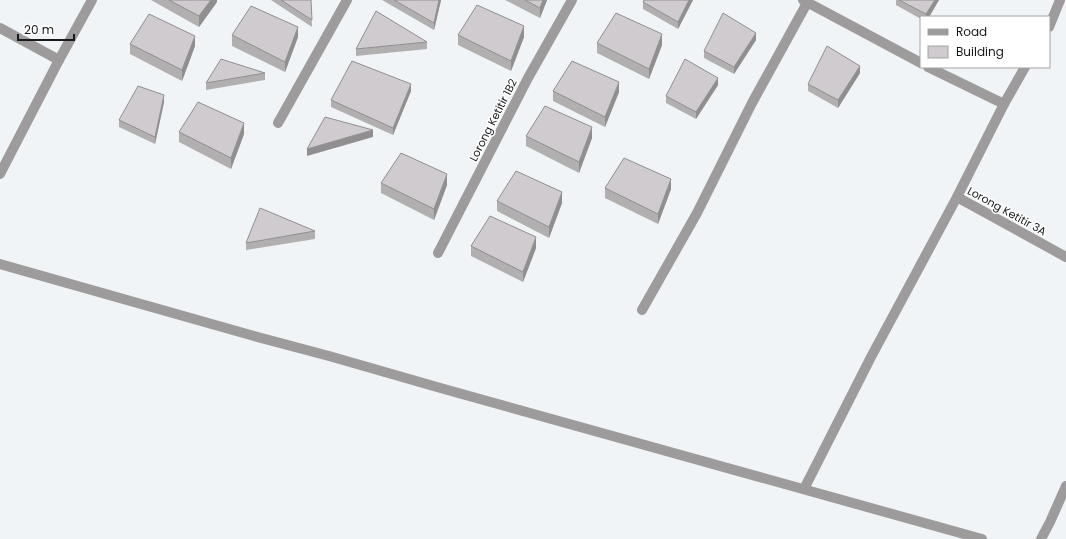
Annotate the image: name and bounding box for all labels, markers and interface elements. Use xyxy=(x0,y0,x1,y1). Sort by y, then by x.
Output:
scale bar xyxy=(18,16,74,42)
legend xyxy=(920,16,1050,68)
text: 20 m xyxy=(24,21,54,38)
text: Road xyxy=(956,23,987,40)
text: Building xyxy=(956,43,1004,60)
street label: Lorong Ketitir 1B2 xyxy=(465,76,521,164)
street label: Lorong Ketitir 3A xyxy=(965,183,1050,240)

